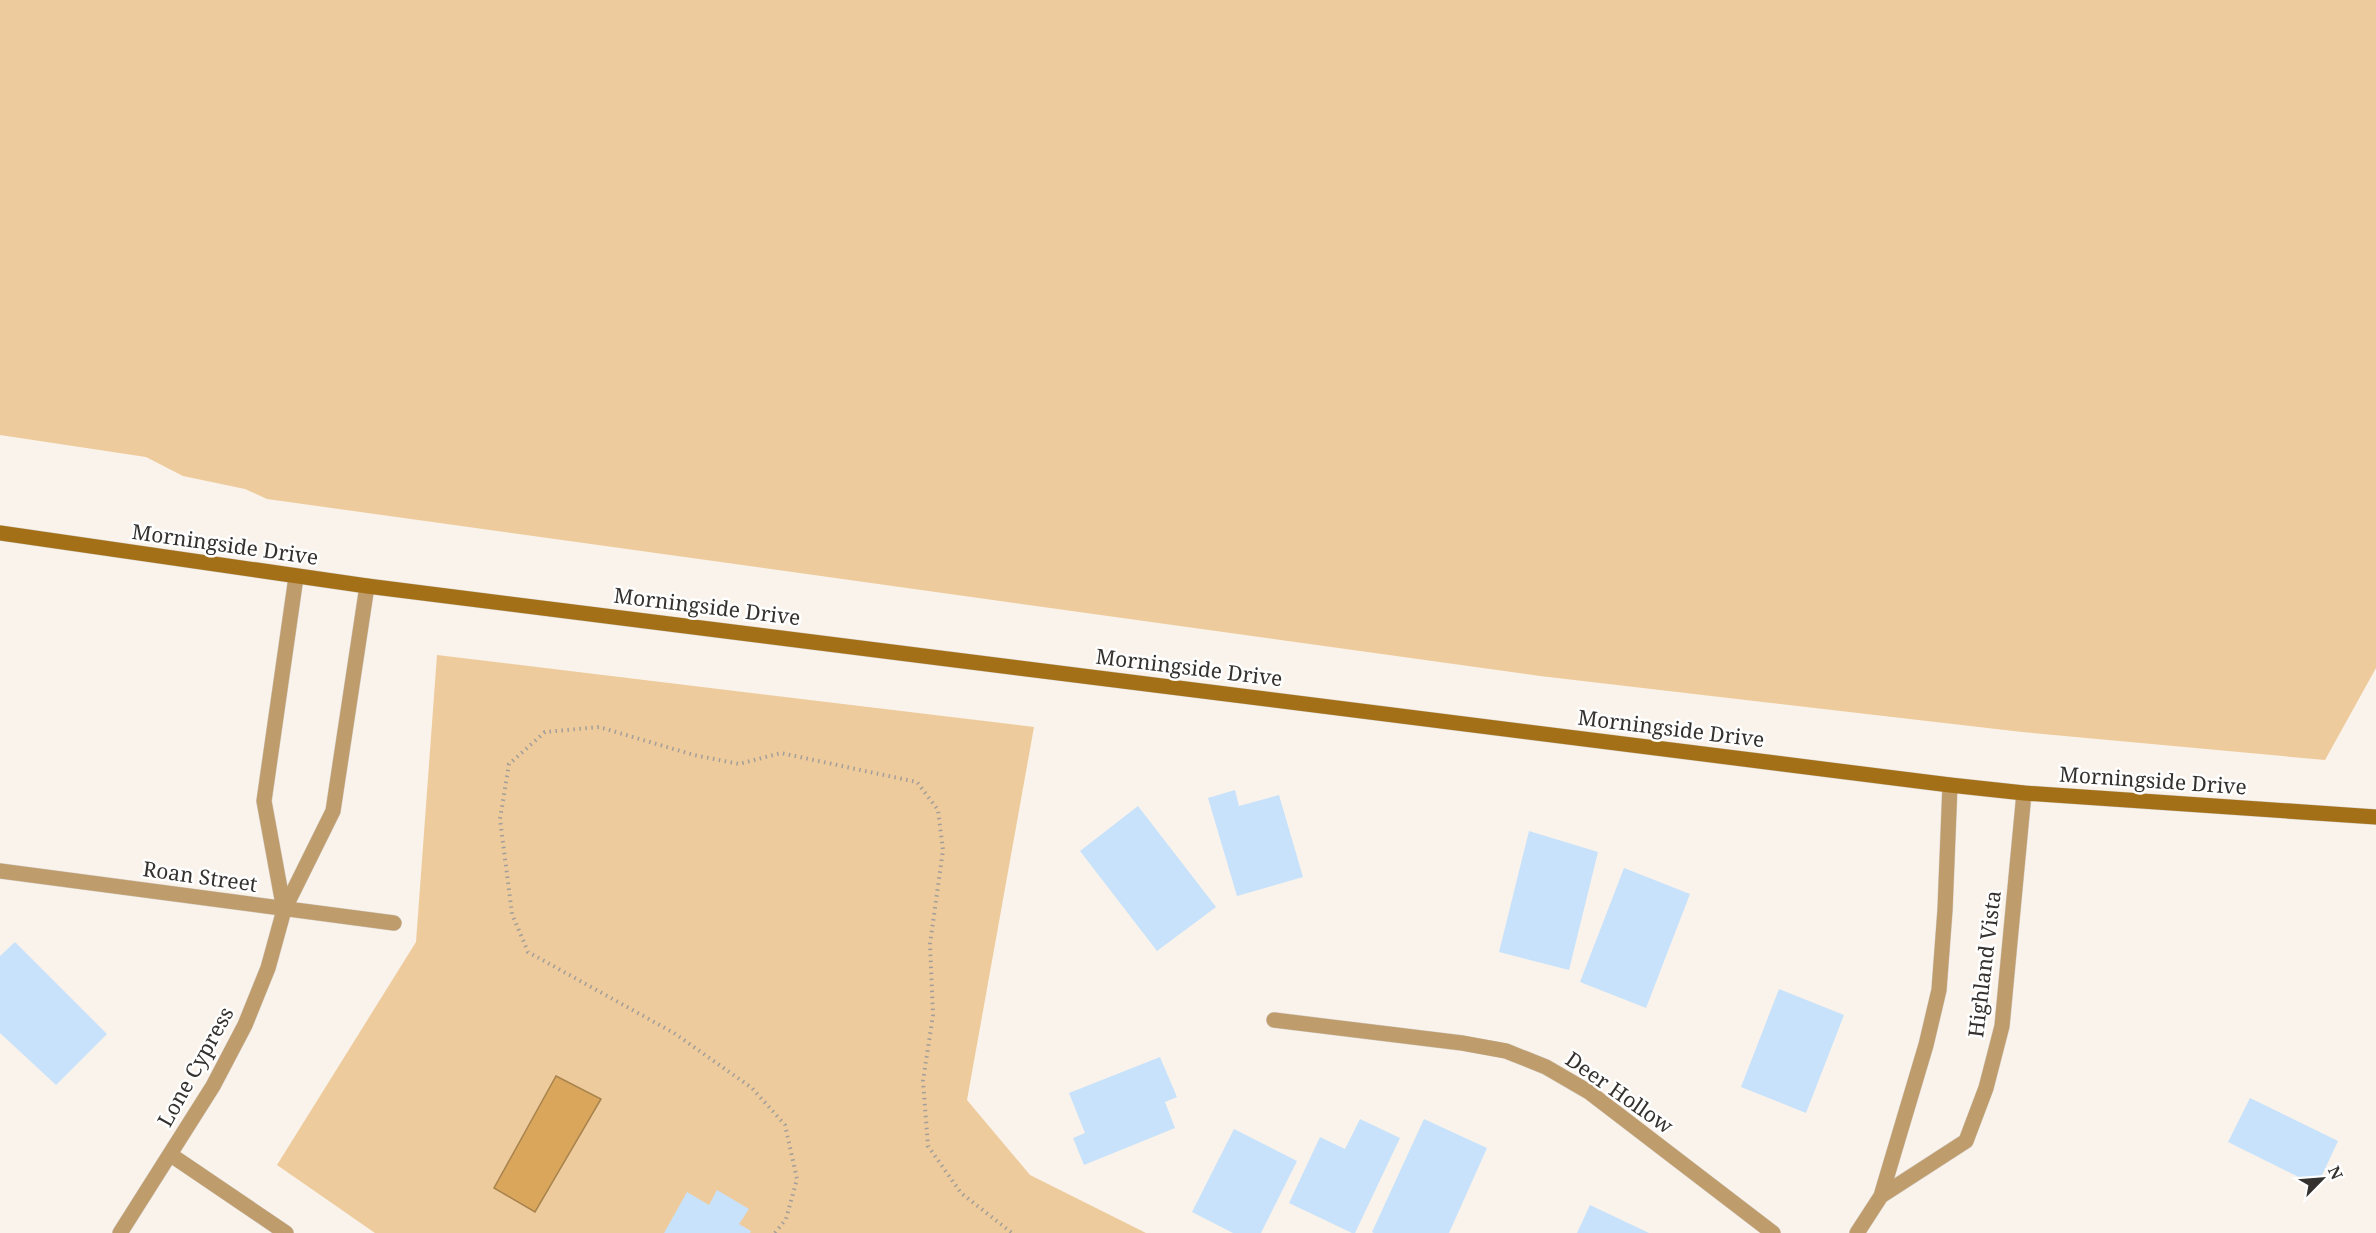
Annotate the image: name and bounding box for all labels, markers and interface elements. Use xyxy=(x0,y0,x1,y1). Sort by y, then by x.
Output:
street label: Morningside Drive xyxy=(130,517,320,571)
street label: Morningside Drive xyxy=(612,581,802,631)
street label: Morningside Drive xyxy=(1094,642,1284,692)
street label: Morningside Drive xyxy=(1576,703,1766,753)
street label: Morningside Drive xyxy=(2058,759,2248,801)
street label: Roan Street xyxy=(141,854,259,898)
street label: Highland Vista xyxy=(1961,889,2007,1039)
street label: Lone Cypress xyxy=(151,1001,240,1132)
street label: Deer Hollow xyxy=(1560,1045,1680,1140)
north arrow xyxy=(2292,1149,2352,1209)
text: N xyxy=(2323,1162,2348,1183)

